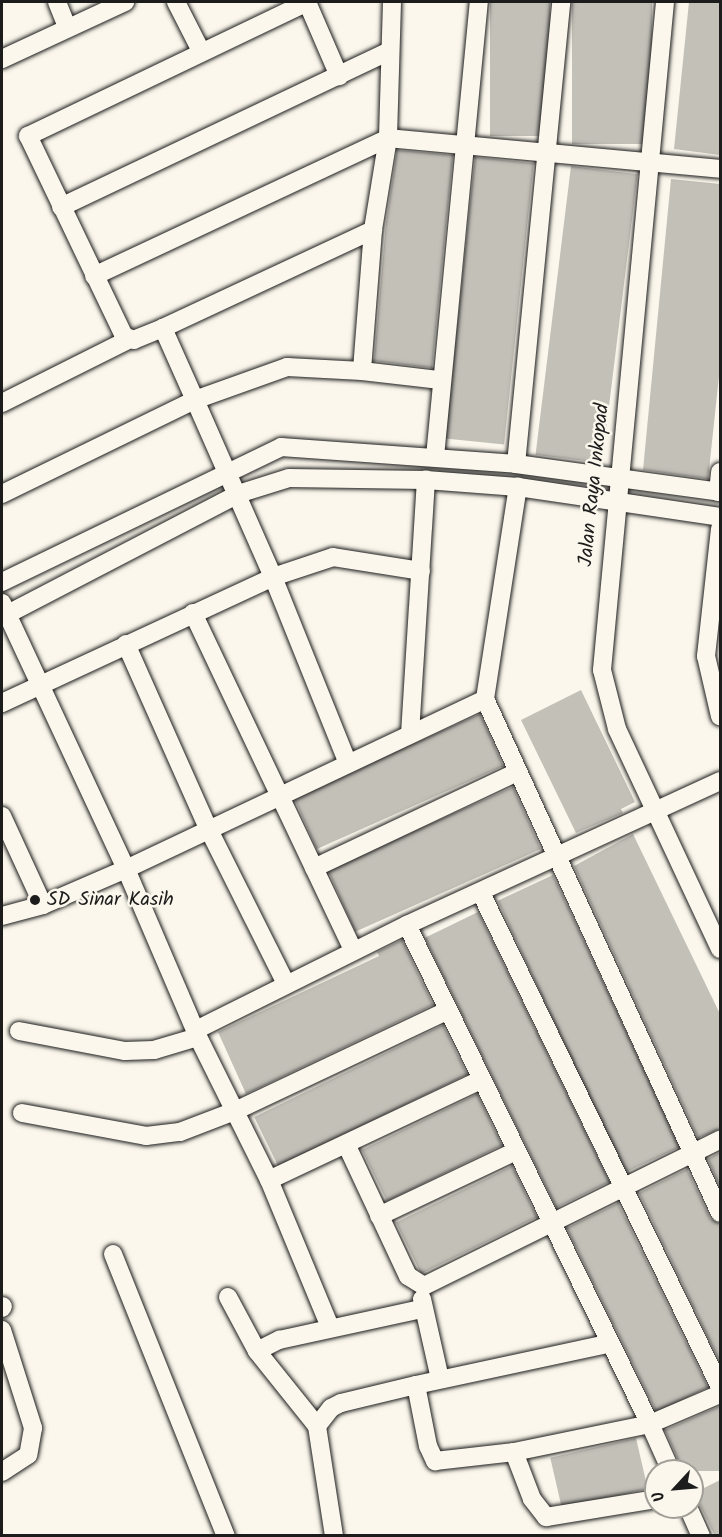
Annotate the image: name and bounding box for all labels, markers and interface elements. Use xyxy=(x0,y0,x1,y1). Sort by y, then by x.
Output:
street label: Jalan Raya Inkopad xyxy=(575,402,615,568)
place label: SD Sinar Kasih xyxy=(47,888,174,912)
marker: SD Sinar Kasih xyxy=(28,893,42,907)
north arrow xyxy=(644,1459,704,1519)
text: U xyxy=(646,1486,672,1506)

